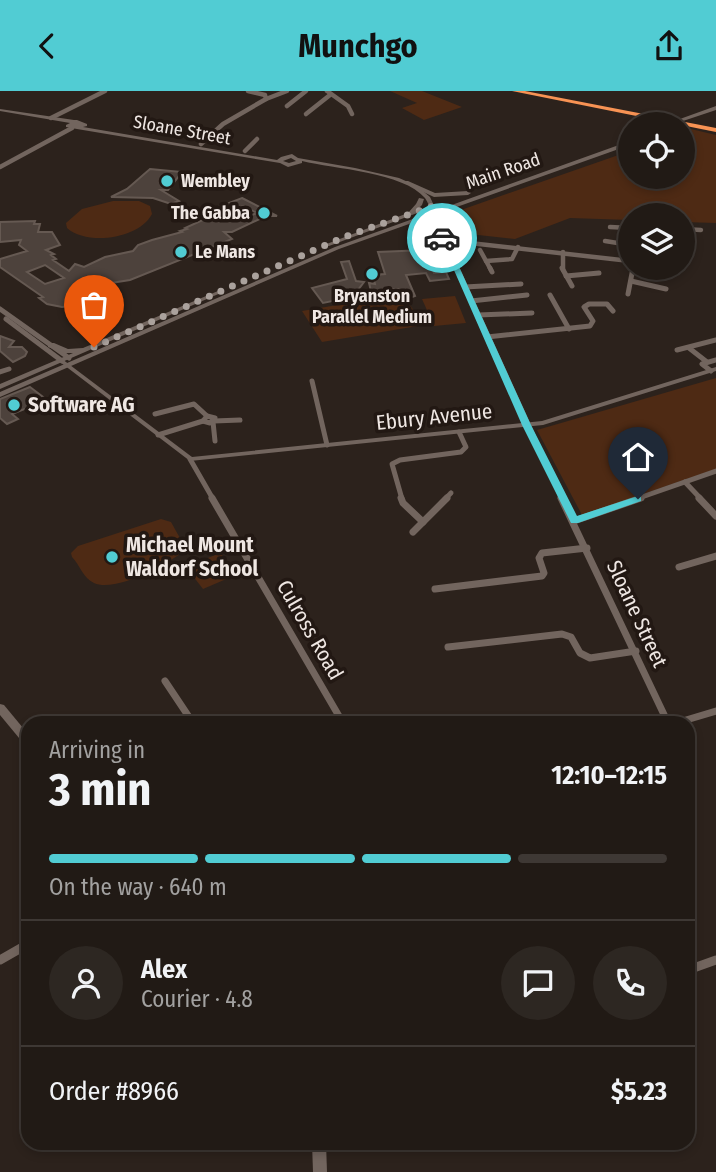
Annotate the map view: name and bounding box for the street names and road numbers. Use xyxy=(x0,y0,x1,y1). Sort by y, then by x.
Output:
street label: Sloane Street xyxy=(132,111,233,149)
street label: Main Road xyxy=(463,148,543,194)
street label: Ebury Avenue xyxy=(375,398,493,436)
street label: Sloane Street xyxy=(601,556,673,672)
street label: Culross Road xyxy=(271,576,349,684)

